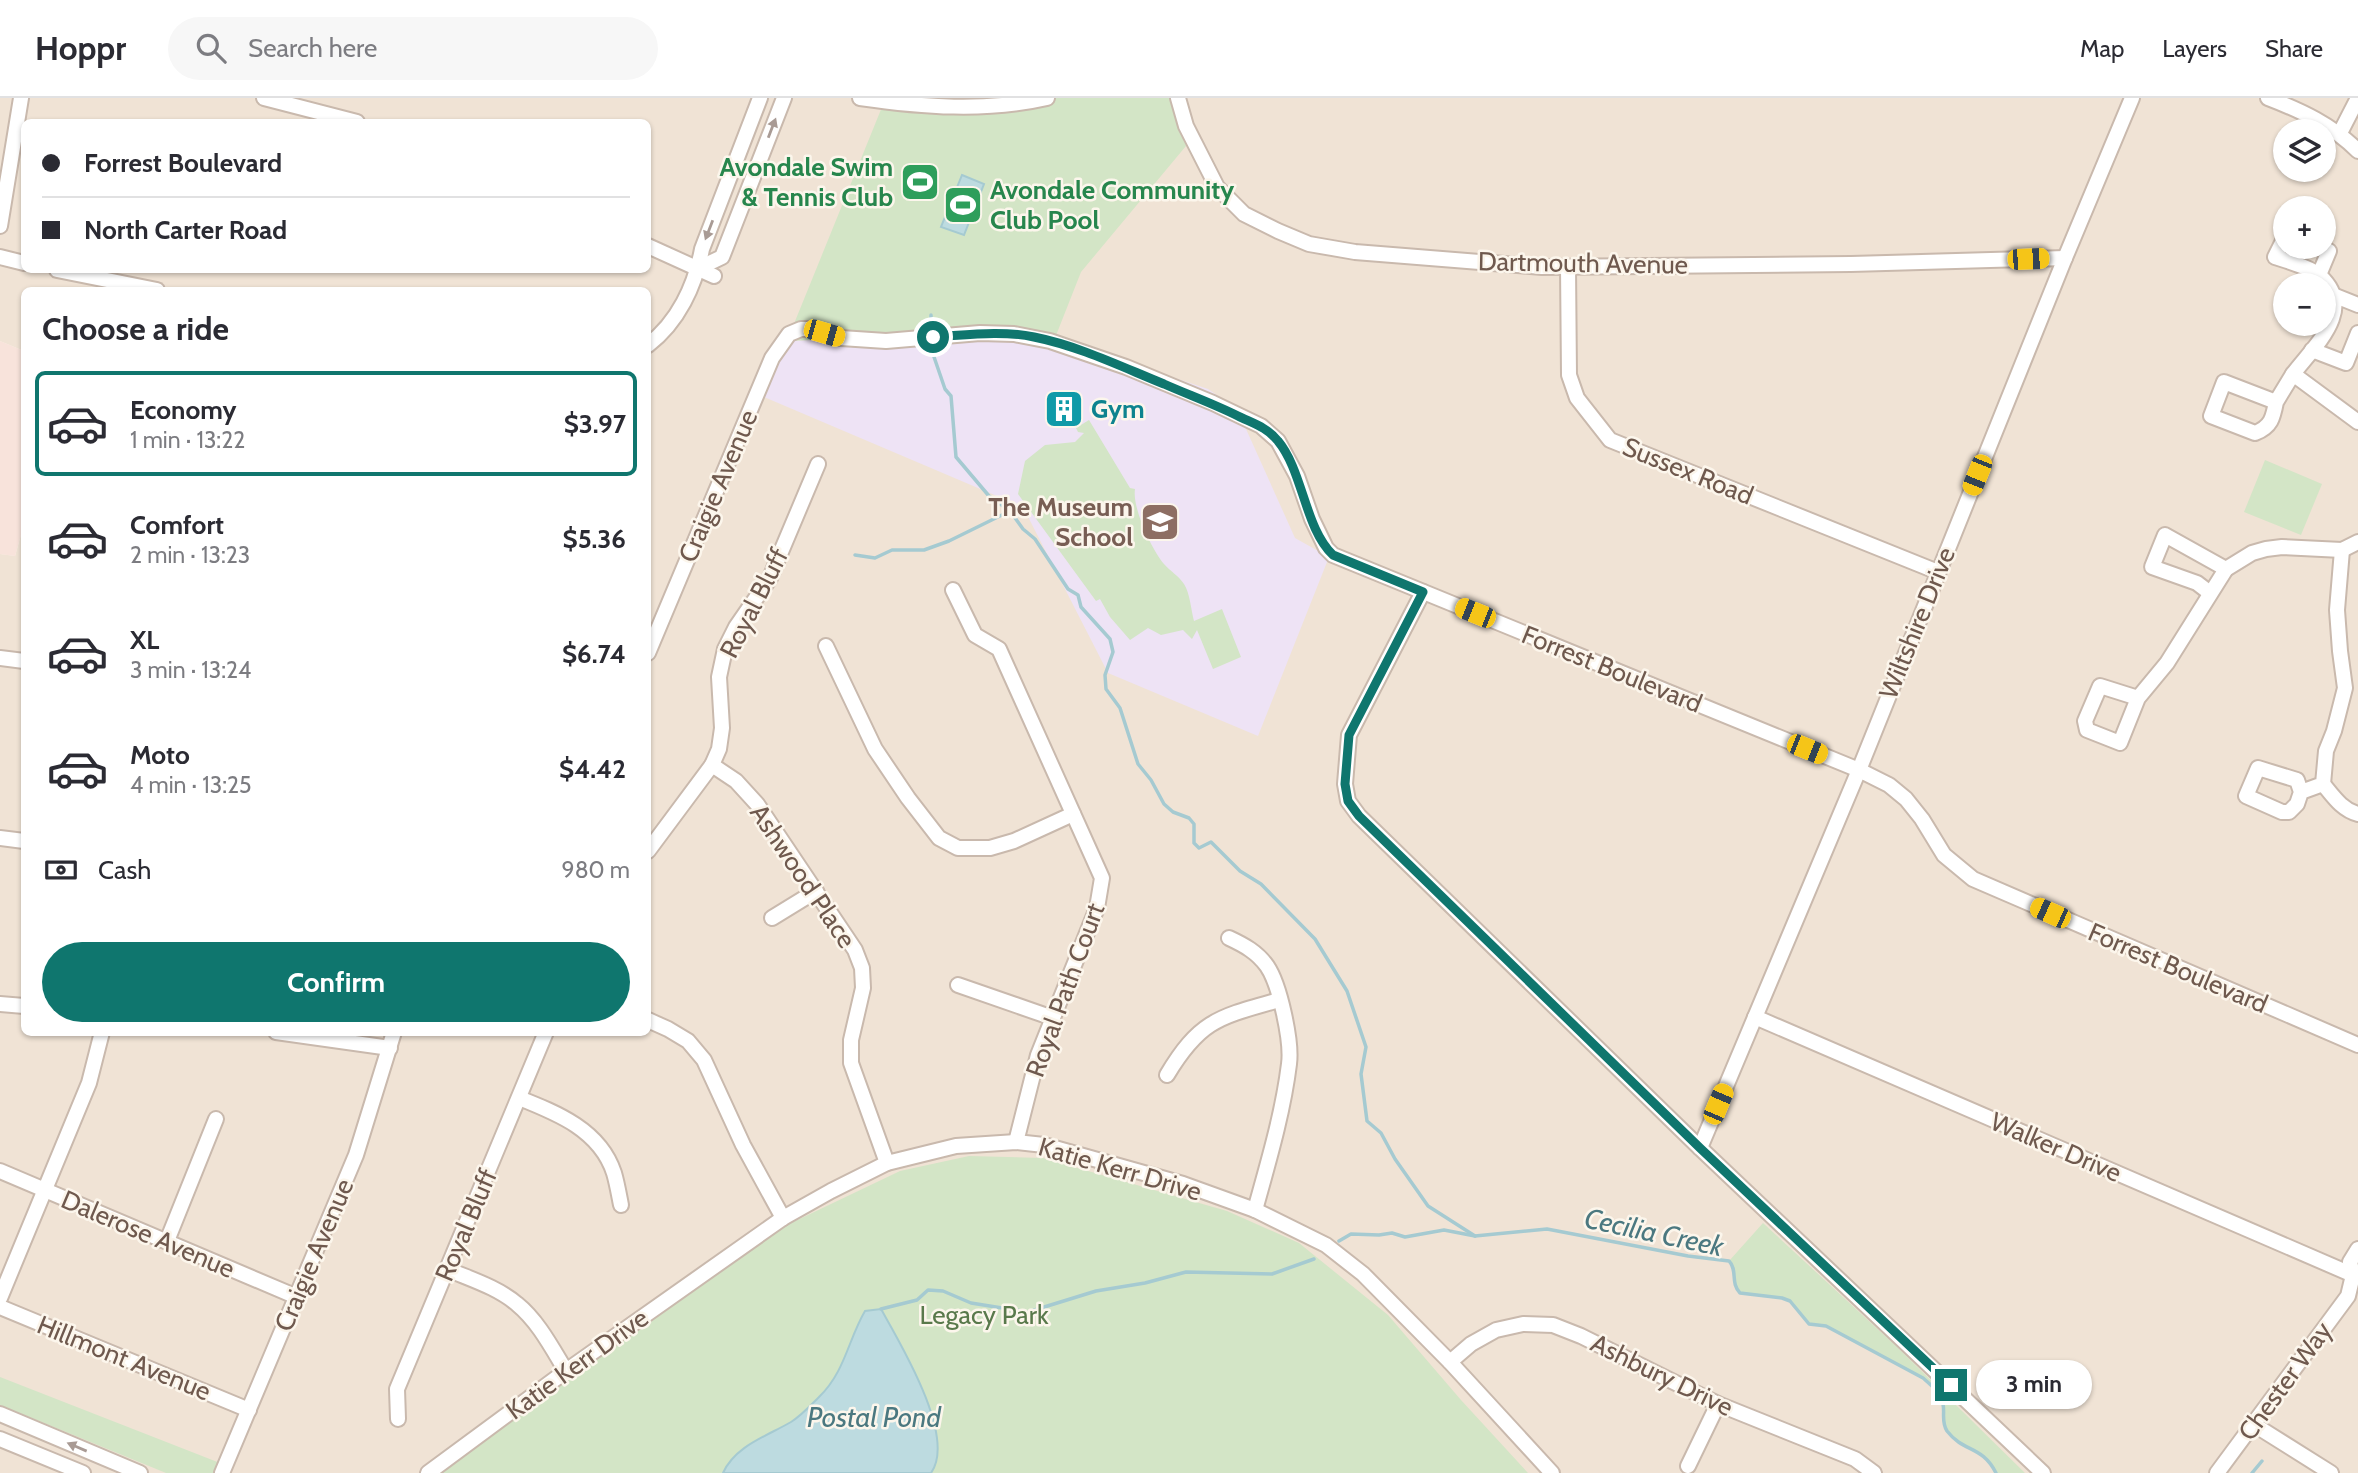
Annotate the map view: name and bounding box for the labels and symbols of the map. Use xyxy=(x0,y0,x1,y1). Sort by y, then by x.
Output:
one-way arrow xyxy=(767,117,778,138)
place label: Avondale Swim & Tennis Club xyxy=(720,151,893,213)
sports icon: Avondale Swim & Tennis Club xyxy=(899,161,941,203)
place label: Avondale Community Club Pool xyxy=(990,174,1234,236)
sports icon: Avondale Community Club Pool xyxy=(942,184,984,226)
one-way arrow xyxy=(704,220,715,241)
street label: Dartmouth Avenue xyxy=(1478,245,1688,281)
car xyxy=(2007,248,2050,270)
car xyxy=(801,317,848,349)
route start xyxy=(917,321,949,353)
building icon: Gym xyxy=(1043,388,1085,430)
place label: Gym xyxy=(1091,393,1145,425)
street label: Craigie Avenue xyxy=(672,405,764,567)
street label: Sussex Road xyxy=(1618,430,1758,512)
car xyxy=(1960,452,1995,498)
place label: The Museum School xyxy=(988,491,1133,553)
school or university icon: The Museum School xyxy=(1139,501,1181,543)
street label: Royal Bluff xyxy=(713,542,795,663)
street label: Wiltshire Drive xyxy=(1872,543,1962,703)
car xyxy=(1452,595,1499,631)
street label: Forrest Boulevard xyxy=(1517,618,1707,720)
car xyxy=(1784,731,1831,767)
street label: Ashwood Place xyxy=(743,798,863,954)
car xyxy=(2027,895,2074,931)
street label: Royal Path Court xyxy=(1019,898,1111,1081)
street label: Forrest Boulevard xyxy=(2084,916,2272,1020)
car xyxy=(1701,1081,1736,1127)
street label: Walker Drive xyxy=(1986,1105,2126,1189)
street label: Katie Kerr Drive xyxy=(1035,1130,1205,1208)
street label: Royal Bluff xyxy=(428,1164,504,1286)
street label: Craigie Avenue xyxy=(268,1174,360,1336)
street label: Dalerose Avenue xyxy=(57,1183,239,1285)
water label: Cecilia Creek xyxy=(1581,1201,1728,1264)
park label: Legacy Park xyxy=(919,1299,1049,1331)
street label: Katie Kerr Drive xyxy=(500,1302,654,1426)
street label: Hillmont Avenue xyxy=(33,1309,215,1407)
street label: Chester Way xyxy=(2231,1315,2339,1447)
street label: Ashbury Drive xyxy=(1586,1327,1738,1423)
callout: 3 min xyxy=(1976,1360,2091,1410)
route end xyxy=(1935,1369,1967,1401)
water label: Postal Pond xyxy=(807,1400,942,1434)
one-way arrow xyxy=(66,1441,87,1452)

